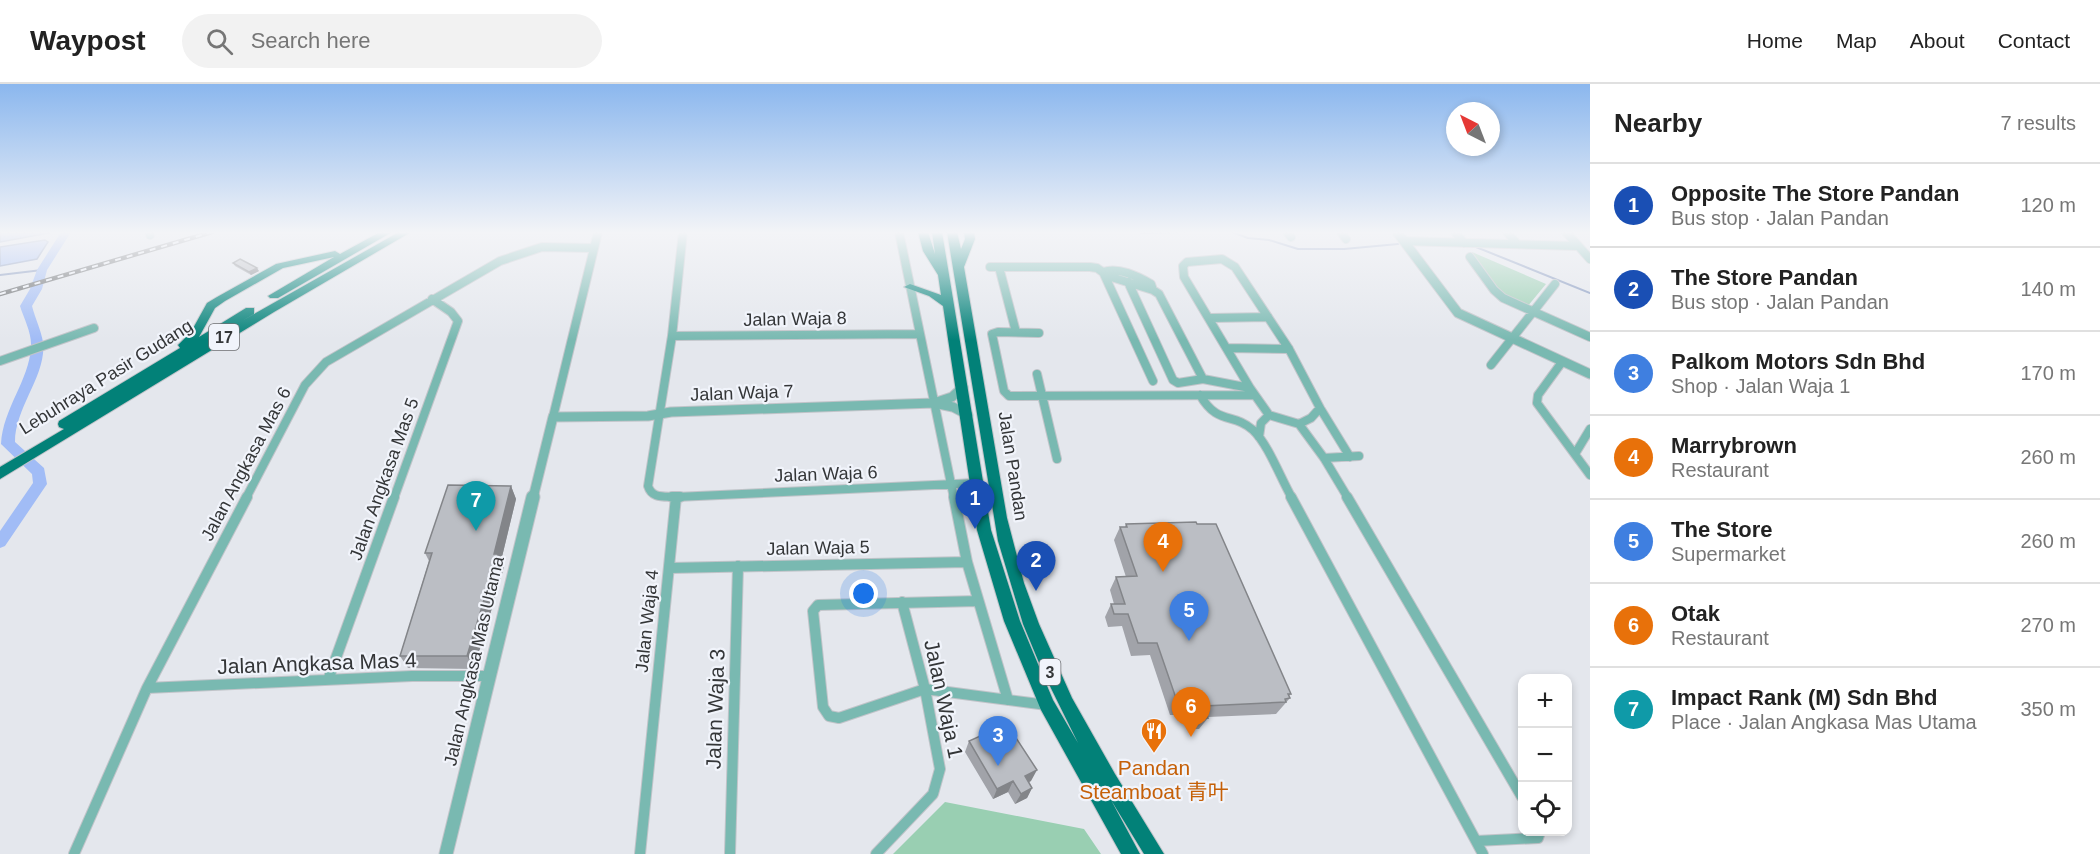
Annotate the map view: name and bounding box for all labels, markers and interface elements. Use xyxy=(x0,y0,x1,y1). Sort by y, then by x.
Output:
search box xyxy=(182,14,602,68)
text: Waypost xyxy=(30,25,146,56)
icon: search xyxy=(203,25,236,58)
text: Search here xyxy=(251,28,371,53)
text: Home xyxy=(1747,29,1803,52)
text: Map xyxy=(1836,29,1877,52)
text: About xyxy=(1910,29,1965,52)
text: Contact xyxy=(1998,29,2070,52)
north arrow xyxy=(1446,102,1500,156)
text: Nearby xyxy=(1614,108,1702,138)
text: 7 results xyxy=(2000,112,2076,134)
text: Opposite The Store Pandan xyxy=(1671,181,1959,206)
text: 1 xyxy=(1628,194,1639,216)
text: 120 m xyxy=(2020,194,2076,216)
text: Bus stop · Jalan Pandan xyxy=(1671,207,1889,229)
text: The Store Pandan xyxy=(1671,265,1858,290)
text: 2 xyxy=(1628,278,1639,300)
text: 140 m xyxy=(2020,278,2076,300)
text: Bus stop · Jalan Pandan xyxy=(1671,291,1889,313)
street label: Jalan Waja 8 xyxy=(743,308,847,330)
street label: Lebuhraya Pasir Gudang xyxy=(16,315,196,439)
road number: 17 xyxy=(209,324,239,350)
text: Palkom Motors Sdn Bhd xyxy=(1671,349,1925,374)
text: 3 xyxy=(1628,362,1639,384)
text: 170 m xyxy=(2020,362,2076,384)
text: Shop · Jalan Waja 1 xyxy=(1671,375,1850,397)
street label: Jalan Waja 7 xyxy=(690,381,794,405)
street label: Jalan Angkasa Mas 6 xyxy=(197,384,295,544)
street label: Jalan Angkasa Mas 5 xyxy=(345,395,423,563)
street label: Jalan Pandan xyxy=(995,410,1031,522)
text: Marrybrown xyxy=(1671,433,1797,458)
text: 4 xyxy=(1628,446,1639,468)
text: 260 m xyxy=(2020,446,2076,468)
text: Restaurant xyxy=(1671,459,1769,481)
street label: Jalan Waja 6 xyxy=(774,462,878,486)
pin: 1 xyxy=(956,480,994,529)
pin: 7 xyxy=(456,482,496,531)
text: The Store xyxy=(1671,517,1772,542)
pin: 4 xyxy=(1144,522,1182,572)
text: 5 xyxy=(1628,530,1639,552)
text: 260 m xyxy=(2020,530,2076,552)
street label: Jalan Waja 5 xyxy=(766,537,870,559)
pin: 2 xyxy=(1016,542,1056,591)
text: Supermarket xyxy=(1671,543,1786,565)
street label: Jalan Angkasa Mas Utama xyxy=(440,553,508,768)
street label: Jalan Waja 4 xyxy=(632,569,662,673)
your location xyxy=(849,579,878,608)
pin: 5 xyxy=(1170,592,1208,641)
text: Otak xyxy=(1671,601,1720,626)
text: 6 xyxy=(1628,614,1639,636)
text: 270 m xyxy=(2020,614,2076,636)
text: Restaurant xyxy=(1671,627,1769,649)
street label: Jalan Waja 1 xyxy=(920,638,968,760)
street label: Jalan Angkasa Mas 4 xyxy=(217,648,417,678)
street label: Jalan Waja 3 xyxy=(701,648,729,770)
road number: 3 xyxy=(1040,659,1060,685)
map controls xyxy=(1518,674,1572,836)
button: + xyxy=(1518,674,1572,728)
text: Impact Rank (M) Sdn Bhd xyxy=(1671,685,1937,710)
pin: 6 xyxy=(1172,688,1210,737)
text: 7 xyxy=(1628,698,1639,720)
text: 350 m xyxy=(2020,698,2076,720)
text: Place · Jalan Angkasa Mas Utama xyxy=(1671,711,1977,733)
pin: 3 xyxy=(978,716,1018,766)
restaurant icon: Pandan Steamboat 青叶 xyxy=(1139,716,1169,754)
button: − xyxy=(1518,728,1572,782)
place label: Pandan Steamboat 青叶 xyxy=(1079,756,1229,803)
button: locate xyxy=(1518,782,1572,836)

